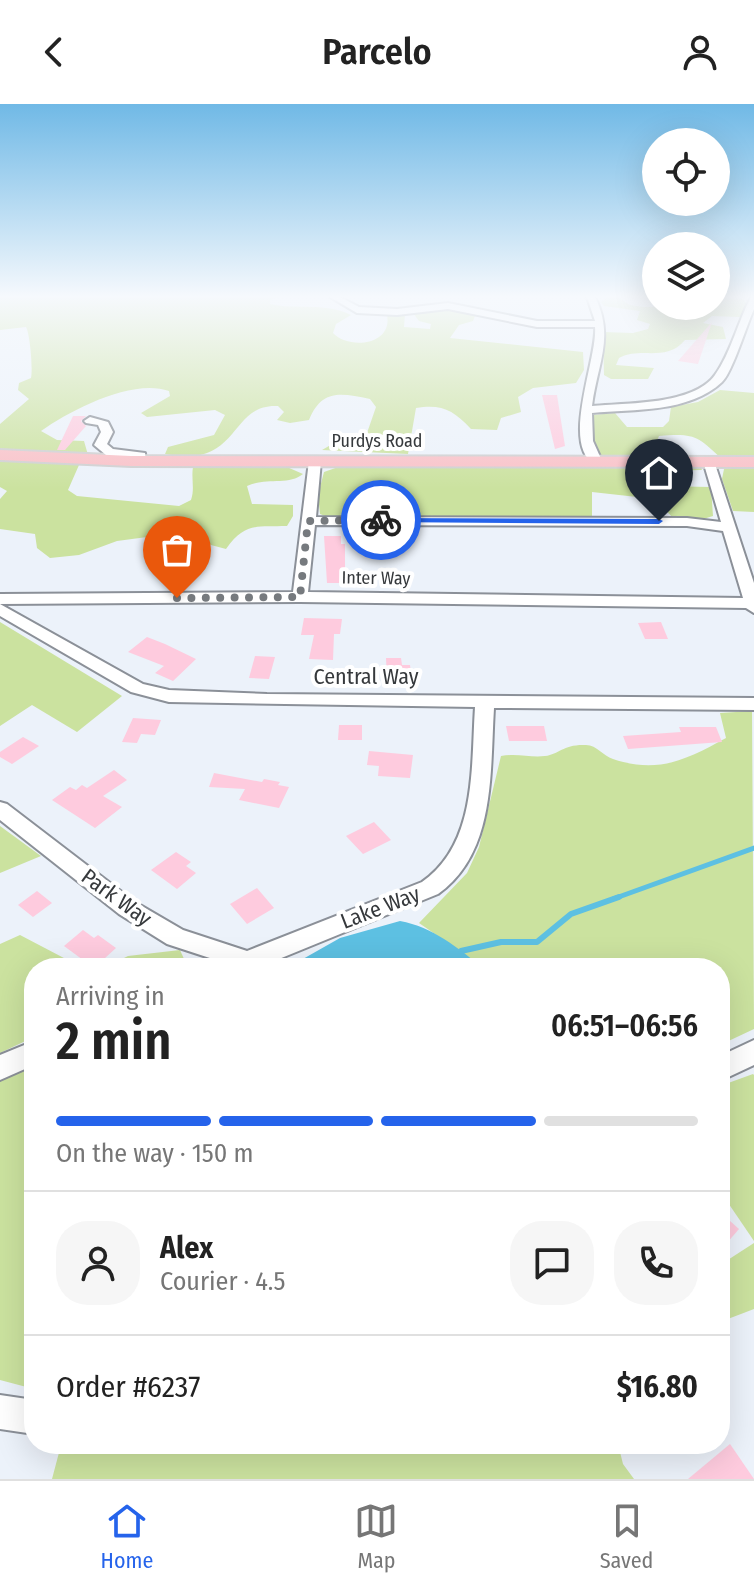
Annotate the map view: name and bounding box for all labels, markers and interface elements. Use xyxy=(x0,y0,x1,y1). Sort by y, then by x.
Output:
icon: back xyxy=(32,30,76,74)
text: Parcelo xyxy=(322,30,432,74)
icon: person xyxy=(678,30,722,74)
map controls xyxy=(642,128,730,320)
button: locate xyxy=(642,128,730,216)
button: layers xyxy=(642,232,730,320)
street label: Purdys Road xyxy=(332,430,422,452)
pin xyxy=(625,439,693,521)
icon: home xyxy=(637,451,681,495)
courier xyxy=(341,480,421,560)
icon: bike xyxy=(359,498,403,542)
pin xyxy=(143,516,211,598)
icon: bag xyxy=(155,528,199,572)
street label: Inter Way xyxy=(341,566,411,590)
street label: Central Way xyxy=(313,663,419,690)
street label: Park Way xyxy=(76,863,157,932)
street label: Lake Way xyxy=(337,880,424,935)
text: Arriving in xyxy=(56,981,165,1012)
text: 06:51–06:56 xyxy=(551,1008,698,1044)
text: 2 min xyxy=(56,1010,172,1073)
text: On the way · 150 m xyxy=(56,1138,253,1169)
button: person xyxy=(56,1221,140,1305)
button: chat xyxy=(510,1221,594,1305)
button: phone xyxy=(614,1221,698,1305)
text: Alex xyxy=(160,1230,213,1266)
text: Courier · 4.5 xyxy=(160,1266,286,1297)
text: Order #6237 xyxy=(56,1369,200,1405)
text: $16.80 xyxy=(617,1369,698,1405)
tab: Home xyxy=(101,1499,153,1574)
tab: Map xyxy=(354,1499,398,1574)
tab: Saved xyxy=(600,1499,653,1574)

